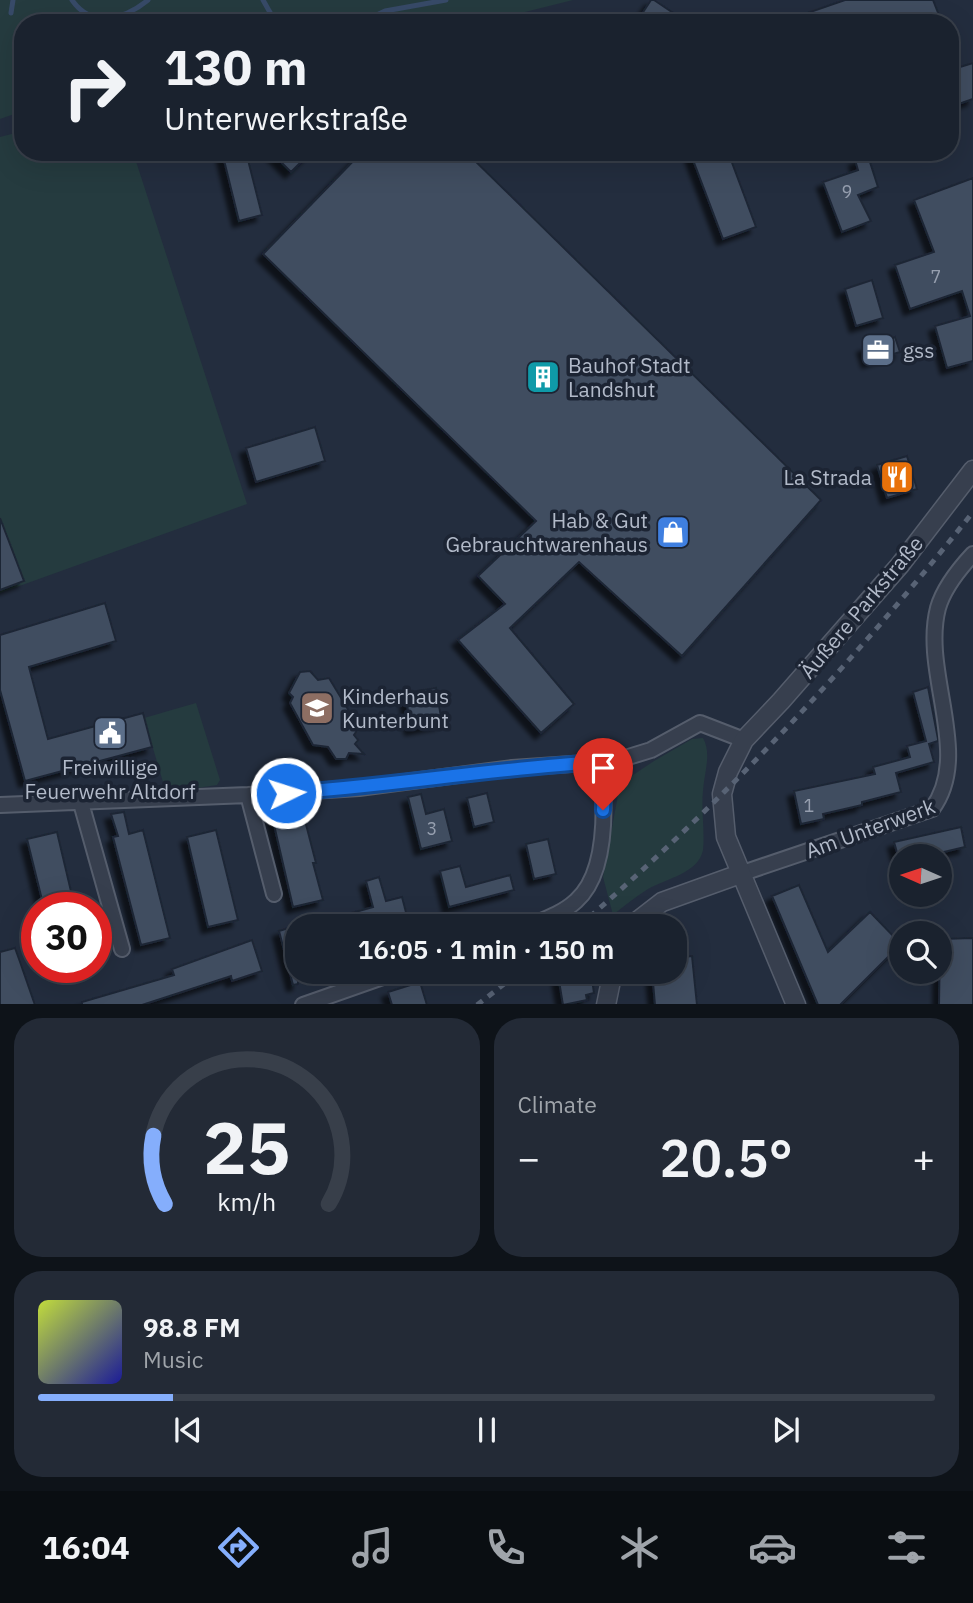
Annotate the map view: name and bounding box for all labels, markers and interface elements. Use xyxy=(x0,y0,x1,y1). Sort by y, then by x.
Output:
text: 130 m xyxy=(164,35,308,98)
icon: right xyxy=(49,42,140,133)
text: Unterwerkstraße xyxy=(164,97,408,139)
house number: 9 xyxy=(842,180,852,203)
house number: 7 xyxy=(931,265,941,288)
office icon: gss xyxy=(859,331,897,369)
place label: gss xyxy=(903,336,934,364)
place label: Bauhof Stadt Landshut xyxy=(568,351,691,403)
building icon: Bauhof Stadt Landshut xyxy=(524,358,562,396)
restaurant icon: La Strada xyxy=(878,458,916,496)
place label: La Strada xyxy=(784,463,872,491)
place label: Hab & Gut Gebrauchtwarenhaus xyxy=(446,506,648,558)
shop icon: Hab & Gut Gebrauchtwarenhaus xyxy=(654,513,692,551)
street label: Äußere Parkstraße xyxy=(793,530,929,684)
place label: Kinderhaus Kunterbunt xyxy=(342,682,449,734)
school or university icon: Kinderhaus Kunterbunt xyxy=(298,689,336,727)
public building icon: Freiwillige Feuerwehr Altdorf xyxy=(91,714,129,752)
pin xyxy=(573,738,633,810)
icon: arrive xyxy=(584,749,622,787)
place label: Freiwillige Feuerwehr Altdorf xyxy=(24,753,196,805)
position arrow xyxy=(249,756,323,830)
street label: Am Unterwerk xyxy=(801,792,939,864)
house number: 1 xyxy=(804,794,814,817)
house number: 3 xyxy=(427,817,437,840)
north arrow xyxy=(889,844,952,906)
map controls xyxy=(889,844,952,984)
speed limit sign: 30 xyxy=(21,892,112,983)
button: search xyxy=(889,921,952,984)
text: 16:05 · 1 min · 150 m xyxy=(358,932,614,966)
text: Climate xyxy=(518,1089,597,1119)
text: 25 xyxy=(203,1099,290,1194)
text: 20.5° xyxy=(659,1124,793,1191)
text: − xyxy=(518,1133,540,1182)
text: + xyxy=(912,1133,935,1182)
text: km/h xyxy=(217,1184,276,1217)
text: 98.8 FM xyxy=(143,1310,241,1344)
text: Music xyxy=(143,1344,203,1374)
icon: previous xyxy=(169,1411,207,1449)
icon: pause xyxy=(468,1411,506,1449)
icon: next xyxy=(767,1411,805,1449)
icon: directions xyxy=(214,1523,263,1572)
icon: music xyxy=(348,1523,397,1572)
icon: phone xyxy=(481,1523,530,1572)
icon: climate xyxy=(615,1523,664,1572)
icon: car xyxy=(748,1523,797,1572)
icon: filters xyxy=(882,1523,931,1572)
text: 16:04 xyxy=(42,1526,130,1568)

